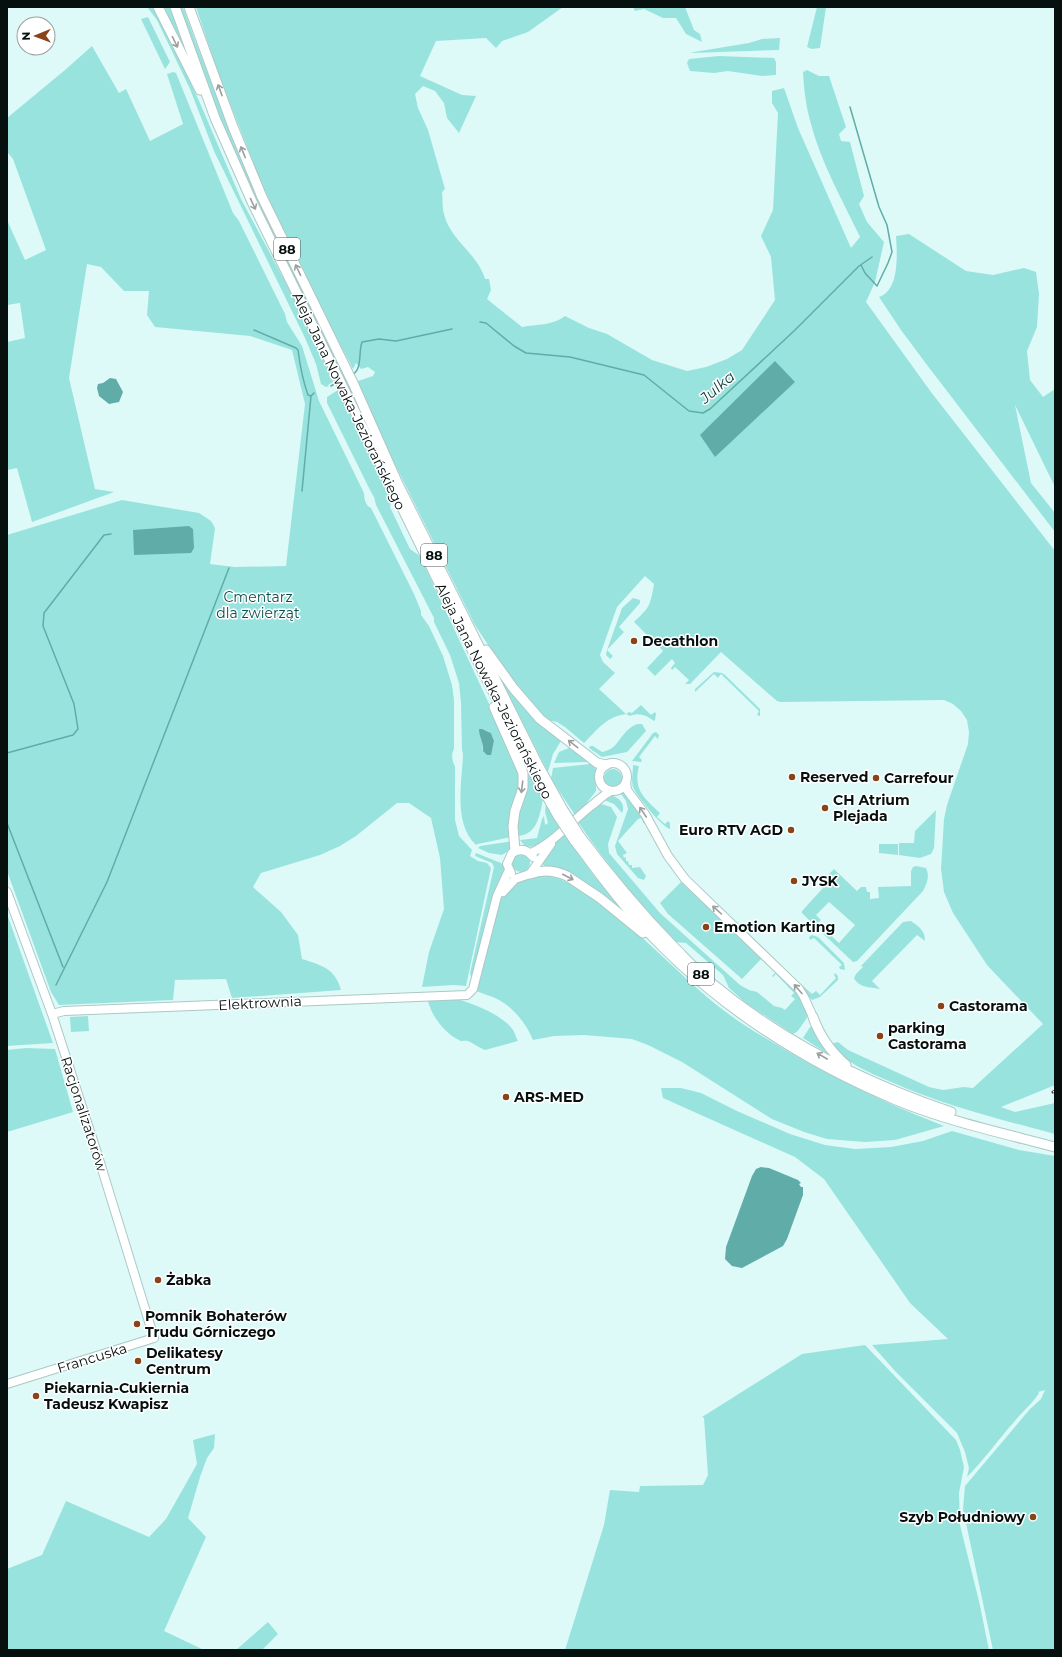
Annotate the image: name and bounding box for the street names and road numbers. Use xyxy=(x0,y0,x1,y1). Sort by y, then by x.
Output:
road number: 88 xyxy=(274,238,300,260)
street label: Aleja Jana Nowaka-Jeziorańskiego xyxy=(288,289,410,513)
road number: 88 xyxy=(421,544,447,566)
street label: Aleja Jana Nowaka-Jeziorańskiego xyxy=(431,580,557,802)
road number: 88 xyxy=(688,963,714,985)
street label: Elektrownia xyxy=(218,992,302,1014)
street label: Racjonalizatorów xyxy=(57,1054,111,1174)
street label: Francuska xyxy=(55,1339,129,1377)

